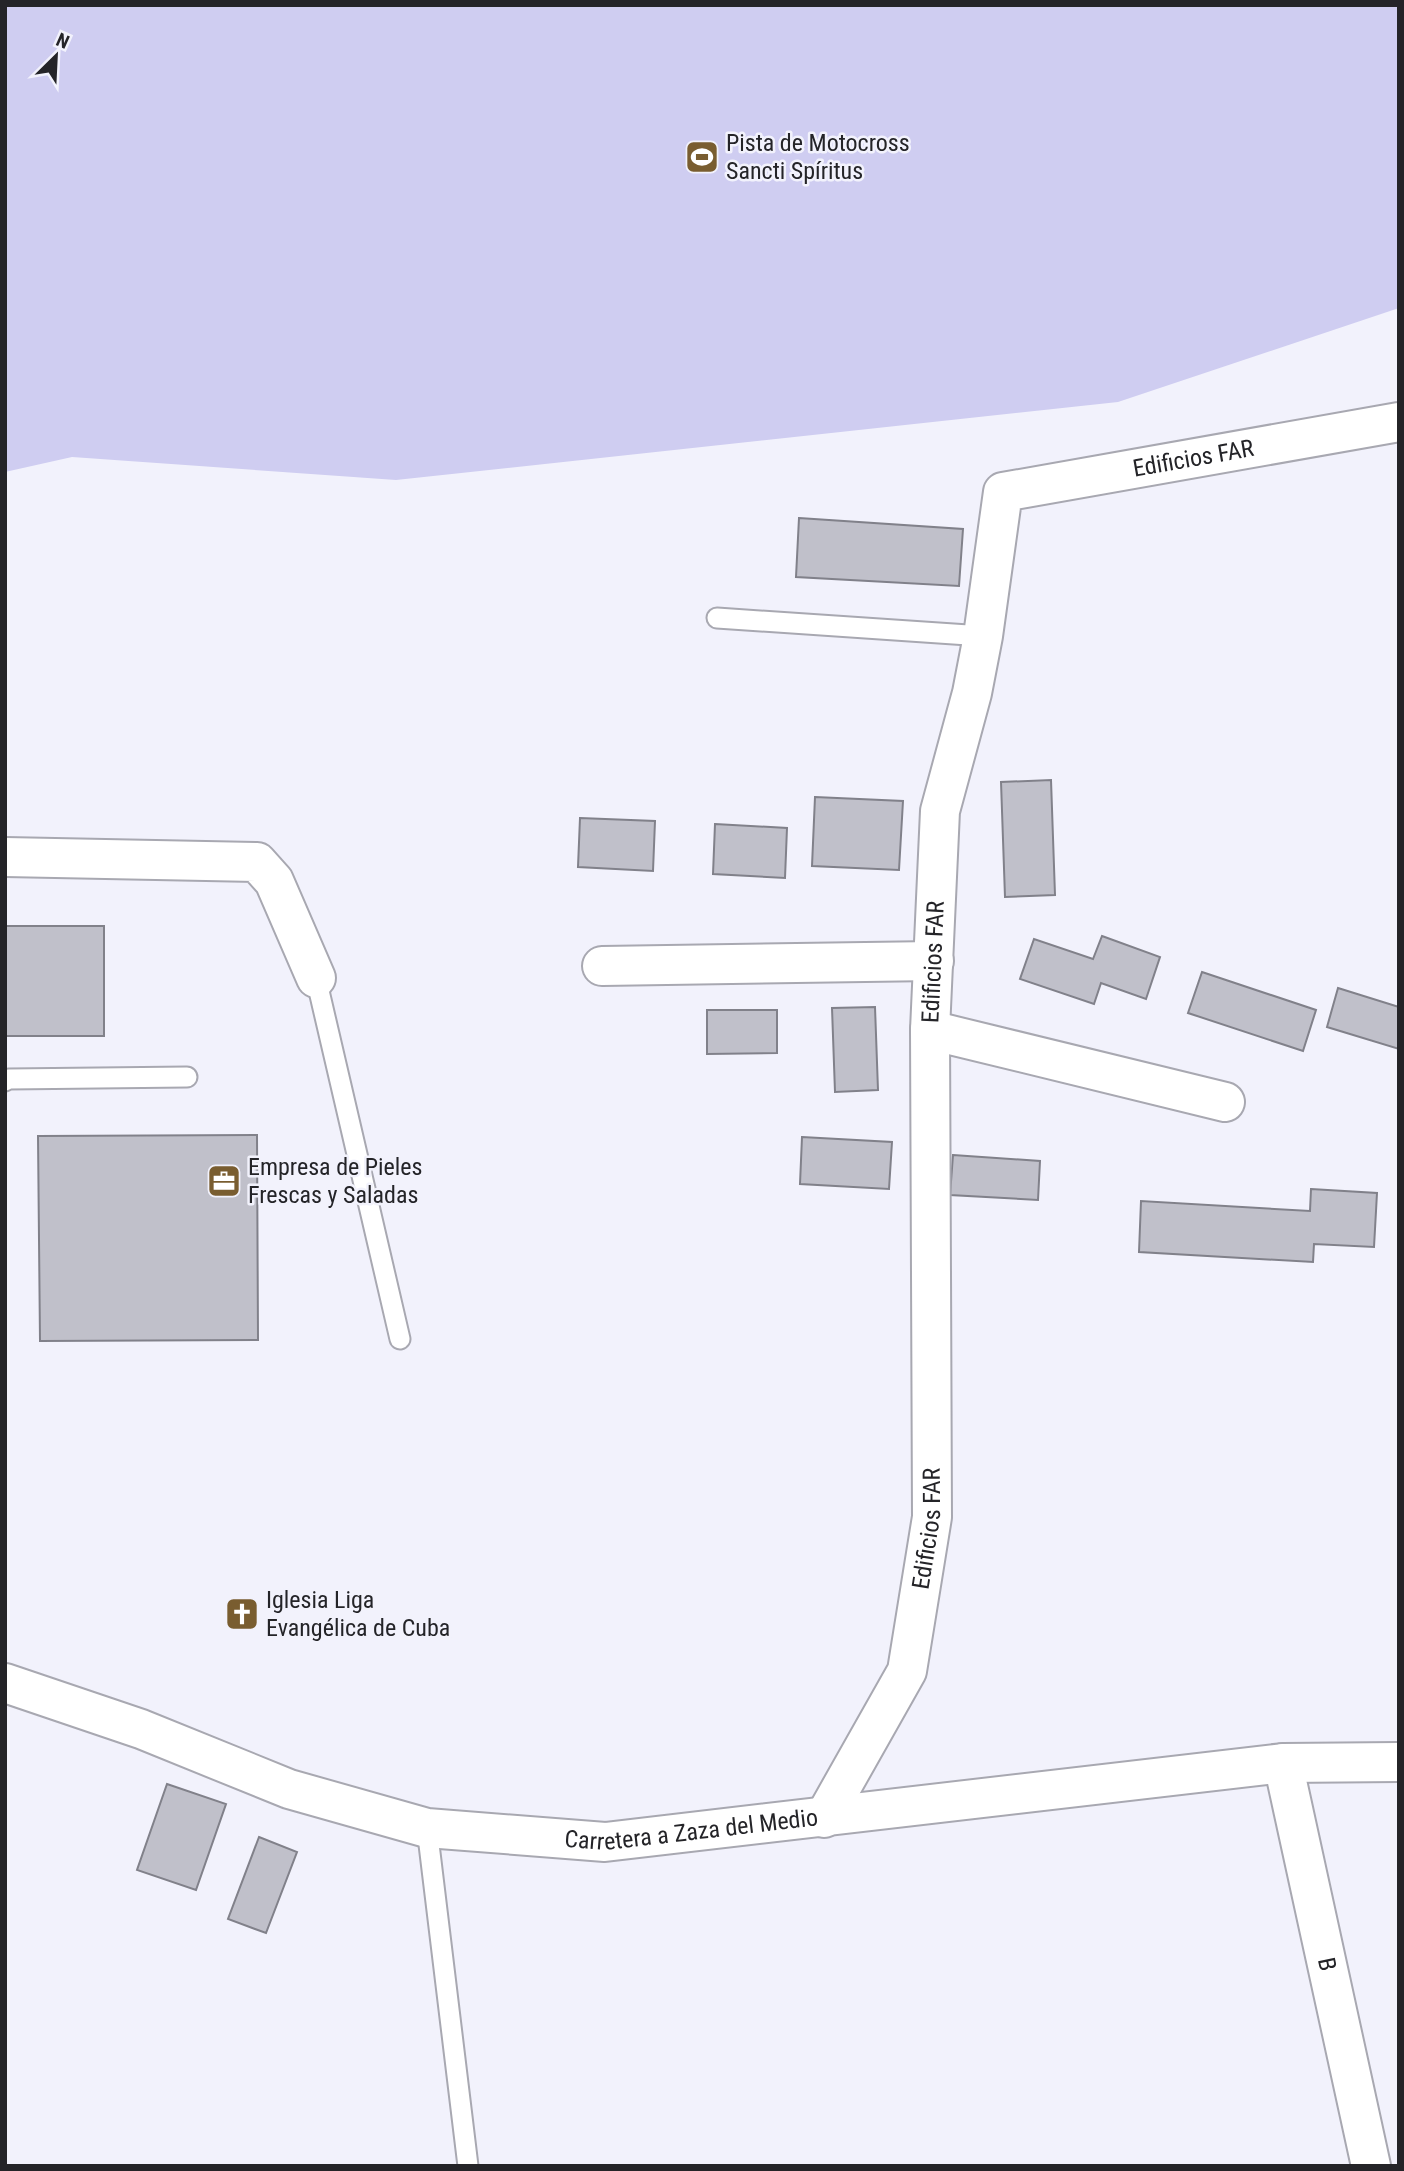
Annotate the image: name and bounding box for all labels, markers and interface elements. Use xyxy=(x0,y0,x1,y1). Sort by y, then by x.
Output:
north arrow xyxy=(21,21,91,91)
text: N xyxy=(53,28,73,54)
place label: Pista de Motocross Sancti Spíritus xyxy=(726,129,910,185)
sports icon: Pista de Motocross Sancti Spíritus xyxy=(683,138,721,176)
street label: Edificios FAR xyxy=(1131,434,1256,483)
street label: Edificios FAR xyxy=(916,900,950,1024)
place label: Empresa de Pieles Frescas y Saladas xyxy=(248,1153,423,1209)
office icon: Empresa de Pieles Frescas y Saladas xyxy=(205,1162,243,1200)
street label: Edificios FAR xyxy=(906,1467,946,1591)
place label: Iglesia Liga Evangélica de Cuba xyxy=(266,1586,450,1642)
church icon: Iglesia Liga Evangélica de Cuba xyxy=(223,1595,261,1633)
street label: Carretera a Zaza del Medio xyxy=(563,1803,819,1856)
street label: B xyxy=(1312,1955,1342,1974)

